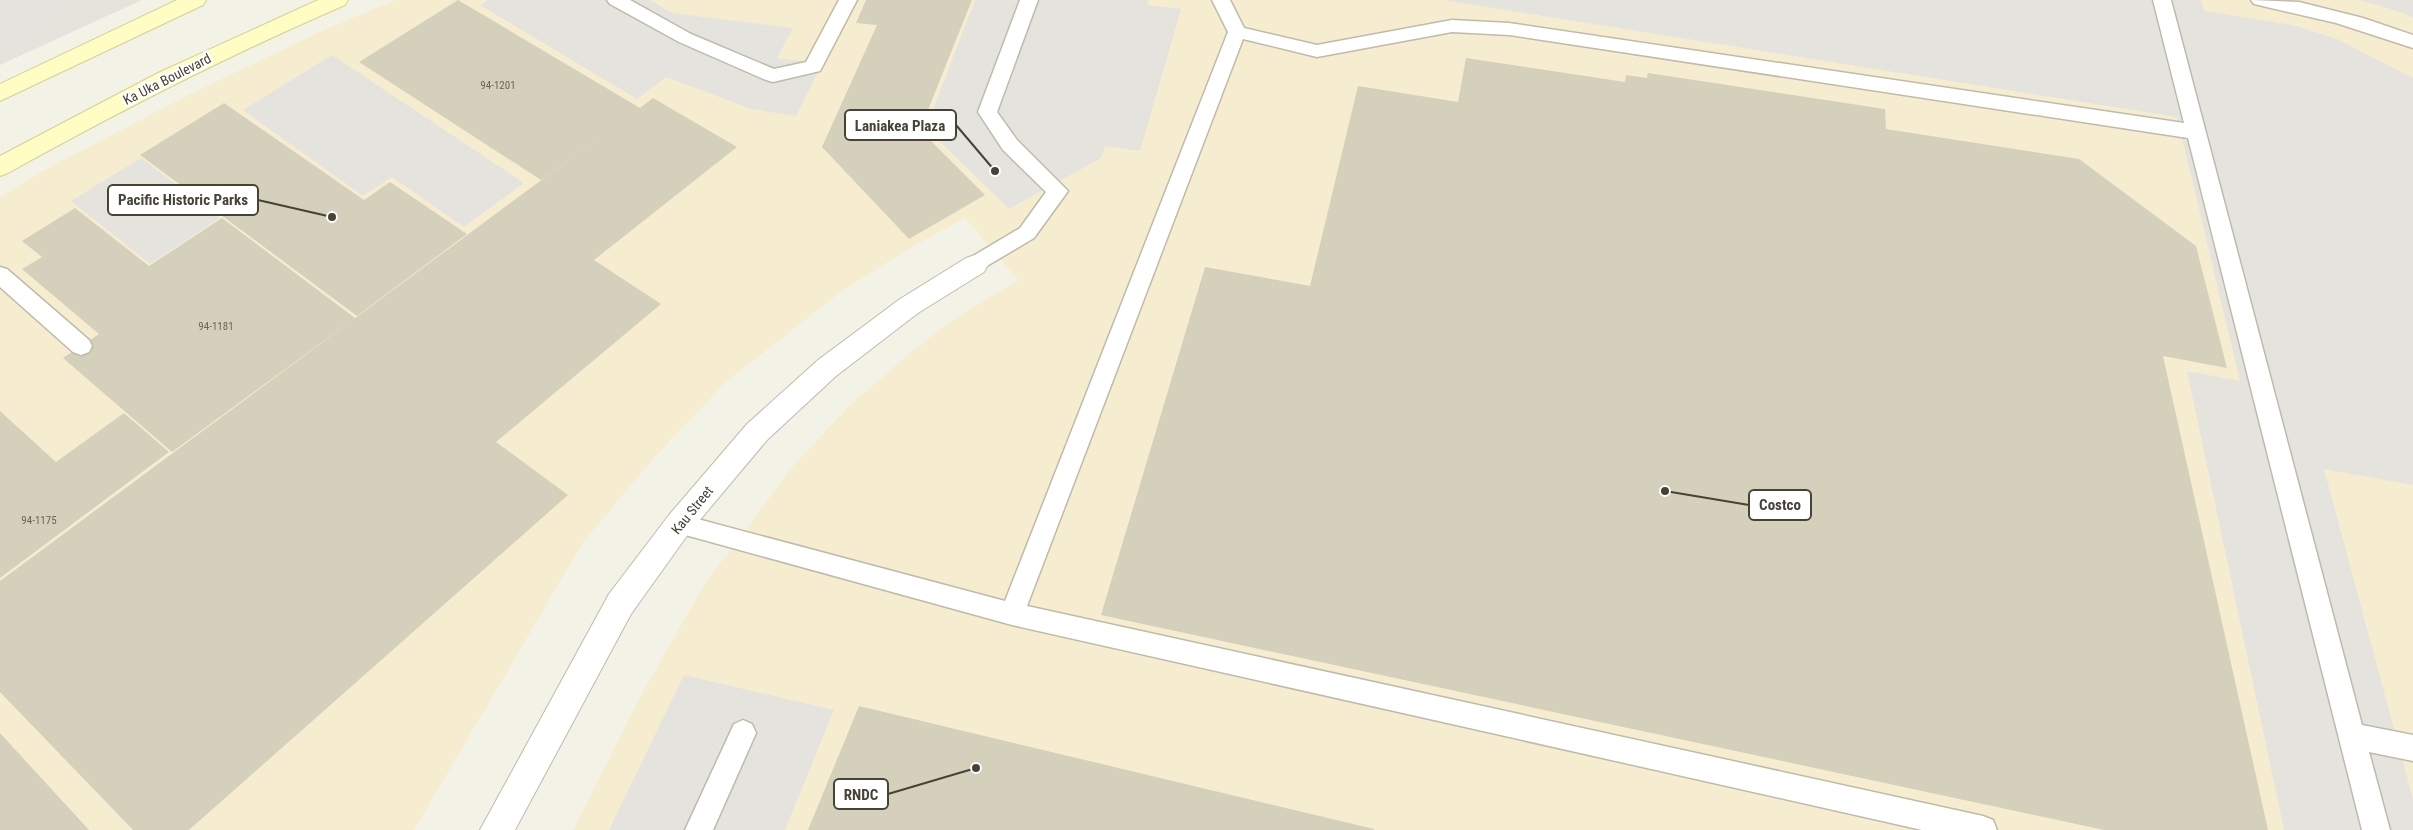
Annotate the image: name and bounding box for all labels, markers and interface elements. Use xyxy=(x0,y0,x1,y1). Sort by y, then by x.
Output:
street label: Ka Uka Boulevard xyxy=(120,50,214,108)
house number: 94-1201 xyxy=(480,79,516,92)
callout: Laniakea Plaza xyxy=(845,110,956,140)
text: Laniakea Plaza xyxy=(855,117,945,135)
callout: Pacific Historic Parks xyxy=(108,185,258,215)
text: Pacific Historic Parks xyxy=(118,191,248,209)
house number: 94-1181 xyxy=(198,320,234,333)
street label: Kau Street xyxy=(668,483,716,537)
callout: Costco xyxy=(1749,490,1811,520)
text: Costco xyxy=(1759,496,1801,514)
house number: 94-1175 xyxy=(21,514,57,527)
callout: RNDC xyxy=(834,779,888,809)
text: RNDC xyxy=(844,786,879,804)

